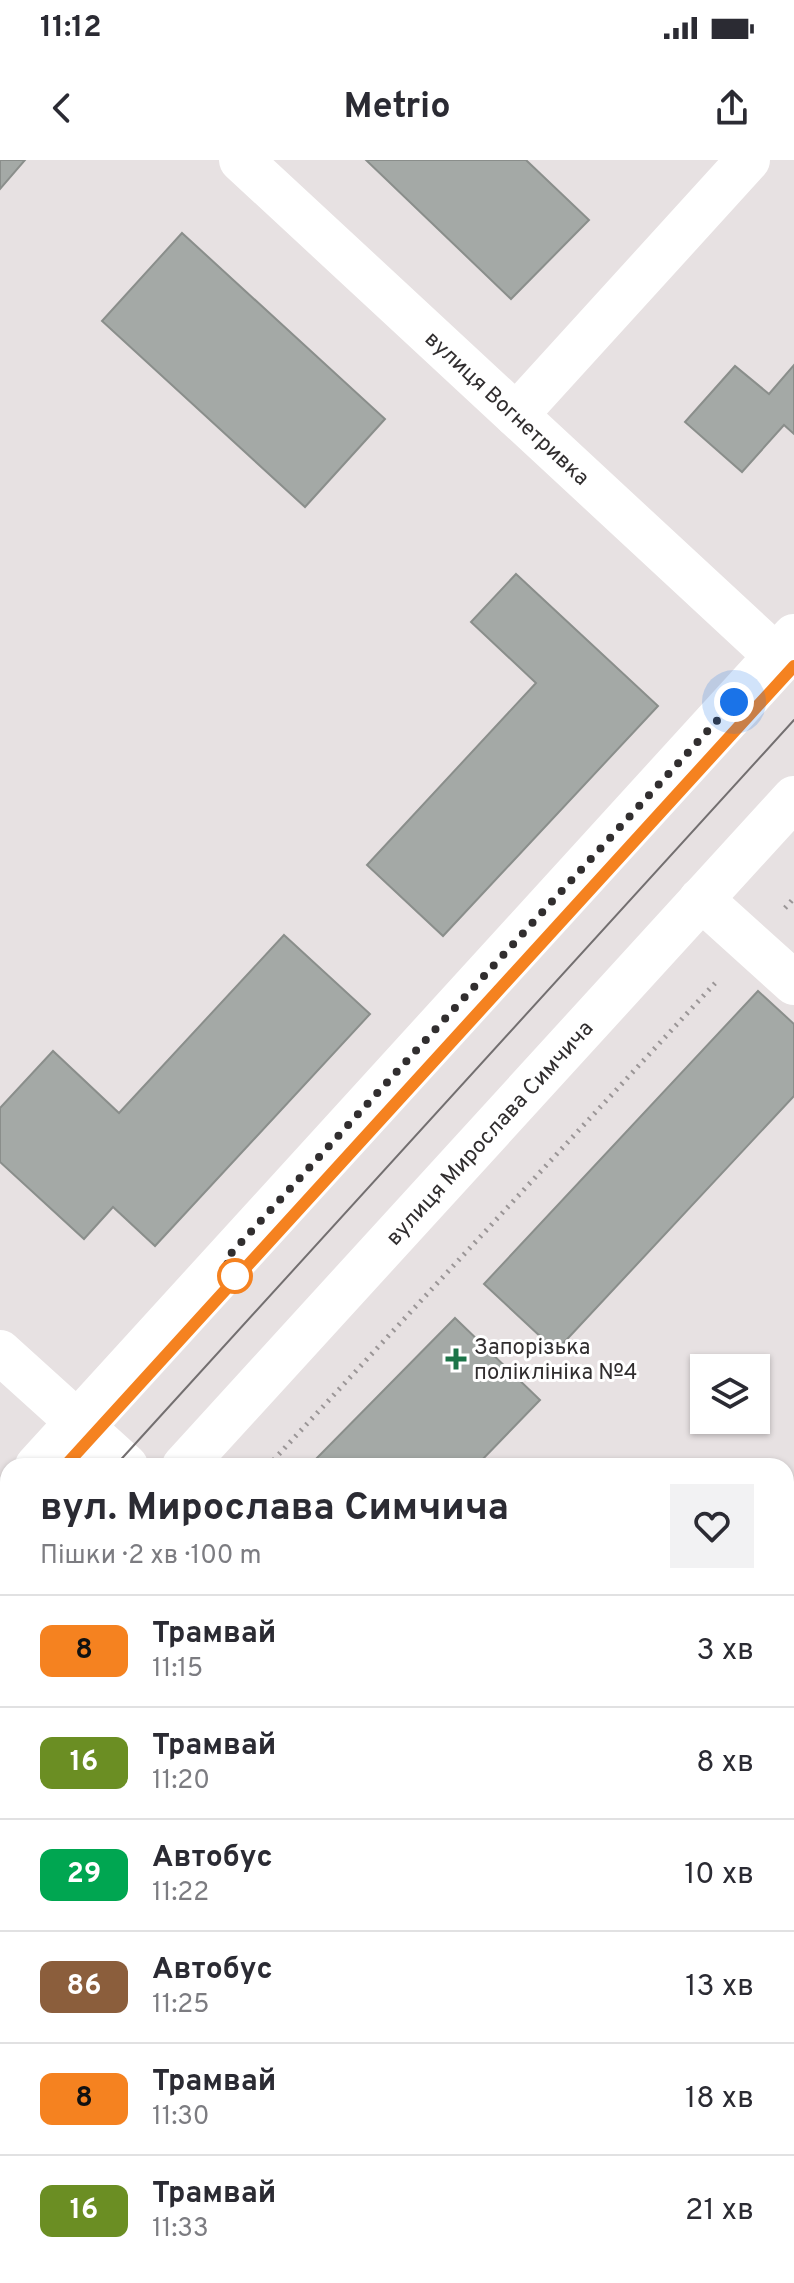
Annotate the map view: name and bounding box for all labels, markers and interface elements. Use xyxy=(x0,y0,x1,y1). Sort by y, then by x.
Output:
text: 11:12 xyxy=(40,10,102,47)
text: Metrio xyxy=(343,85,451,131)
icon: back xyxy=(40,86,84,130)
icon: share xyxy=(710,86,754,130)
street label: вулиця Вогнетривка xyxy=(418,326,594,492)
your location xyxy=(714,682,754,722)
street label: вулиця Мирослава Симчича xyxy=(381,1016,600,1252)
unlabelled marker xyxy=(218,1259,252,1293)
place label: Запорізька поліклініка №4 xyxy=(474,1335,638,1387)
marker: Запорізька поліклініка №4 xyxy=(445,1348,467,1370)
map controls xyxy=(690,1354,770,1434)
button: layers xyxy=(690,1354,770,1434)
button: heart xyxy=(670,1484,754,1568)
text: вул. Мирослава Симчича xyxy=(40,1485,509,1534)
text: Пішки · 2 хв · 100 m xyxy=(40,1540,262,1573)
text: Трамвай xyxy=(152,1616,276,1653)
text: 8 xyxy=(75,1633,93,1669)
text: 3 хв xyxy=(697,1633,754,1670)
text: 11:15 xyxy=(152,1653,203,1686)
text: Трамвай xyxy=(152,1728,276,1765)
text: 16 xyxy=(70,1745,98,1781)
text: 8 хв xyxy=(696,1745,754,1782)
text: 11:20 xyxy=(152,1765,210,1798)
text: Автобус xyxy=(152,1840,273,1877)
text: 29 xyxy=(67,1857,101,1893)
text: 10 хв xyxy=(684,1857,754,1894)
text: 11:22 xyxy=(152,1877,209,1910)
text: Автобус xyxy=(152,1952,273,1989)
text: 86 xyxy=(67,1969,101,2005)
text: 13 хв xyxy=(685,1969,754,2006)
text: 11:25 xyxy=(152,1989,209,2022)
text: Трамвай xyxy=(152,2064,276,2101)
text: 8 xyxy=(75,2081,93,2117)
text: 18 хв xyxy=(685,2081,754,2118)
text: 11:30 xyxy=(152,2101,209,2134)
text: Трамвай xyxy=(152,2176,276,2213)
text: 16 xyxy=(70,2193,98,2229)
text: 21 хв xyxy=(685,2193,754,2230)
text: 11:33 xyxy=(152,2213,209,2246)

